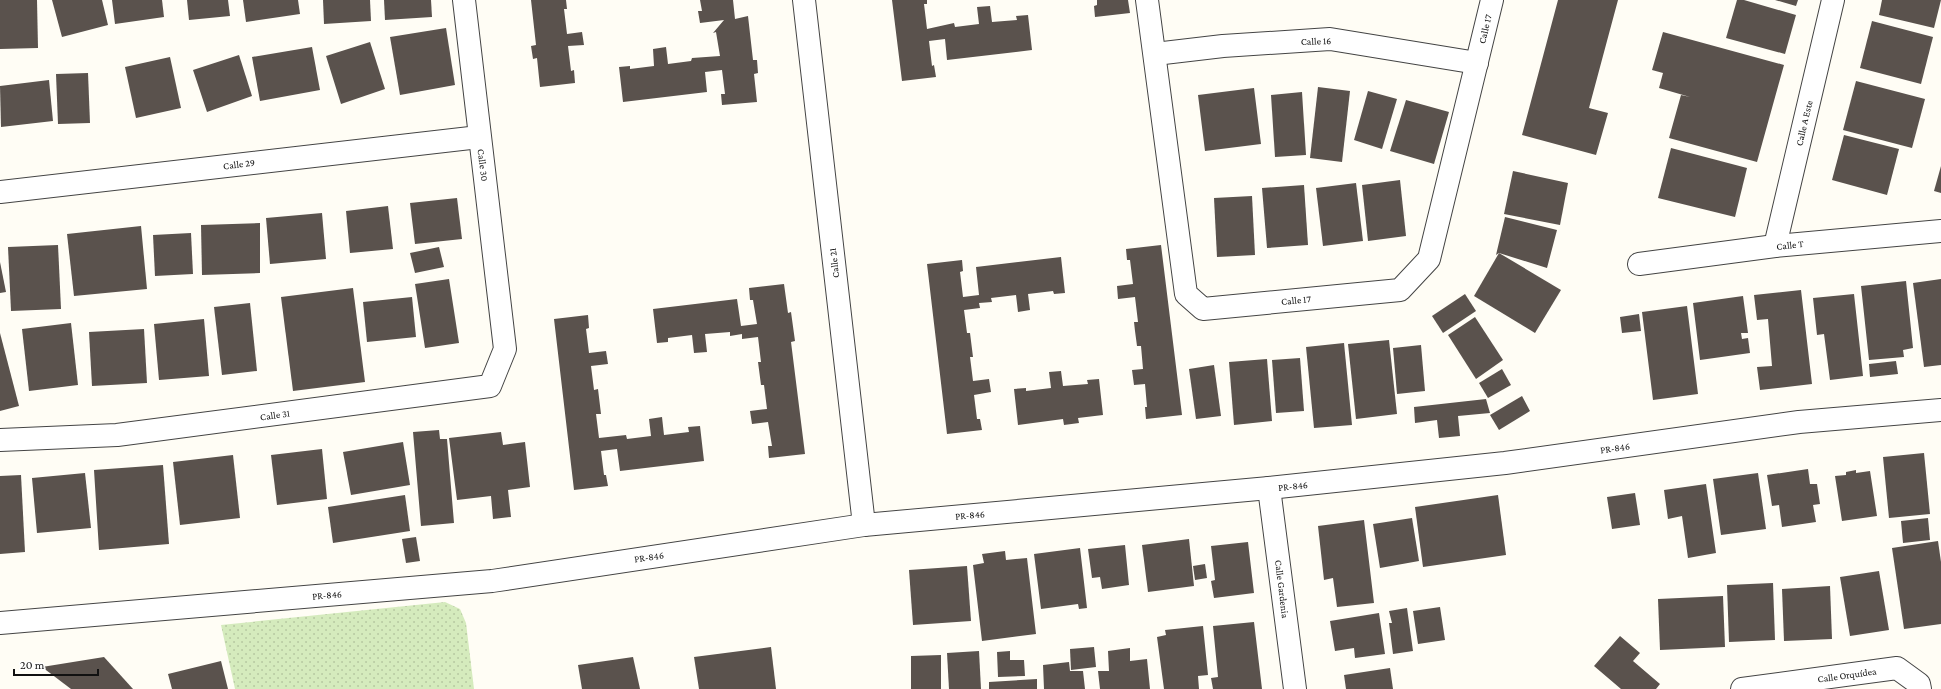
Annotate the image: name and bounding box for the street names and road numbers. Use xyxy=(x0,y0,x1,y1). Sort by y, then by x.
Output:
street label: Calle 17 xyxy=(1476,13,1494,45)
street label: Calle 16 xyxy=(1301,35,1331,47)
street label: Calle A Este xyxy=(1793,98,1815,147)
street label: Calle 30 xyxy=(476,148,490,182)
street label: Calle 29 xyxy=(223,157,255,171)
street label: Calle T xyxy=(1776,238,1805,252)
street label: Calle 21 xyxy=(827,247,841,279)
street label: Calle 17 xyxy=(1281,293,1312,307)
street label: Calle 31 xyxy=(259,407,291,423)
street label: PR-846 xyxy=(1600,440,1630,456)
street label: PR-846 xyxy=(1278,479,1308,493)
street label: PR-846 xyxy=(955,508,985,522)
street label: PR-846 xyxy=(634,549,664,565)
street label: Calle Gardenia xyxy=(1273,559,1291,619)
street label: PR-846 xyxy=(312,588,342,602)
street label: Calle Orquídea xyxy=(1817,665,1878,685)

